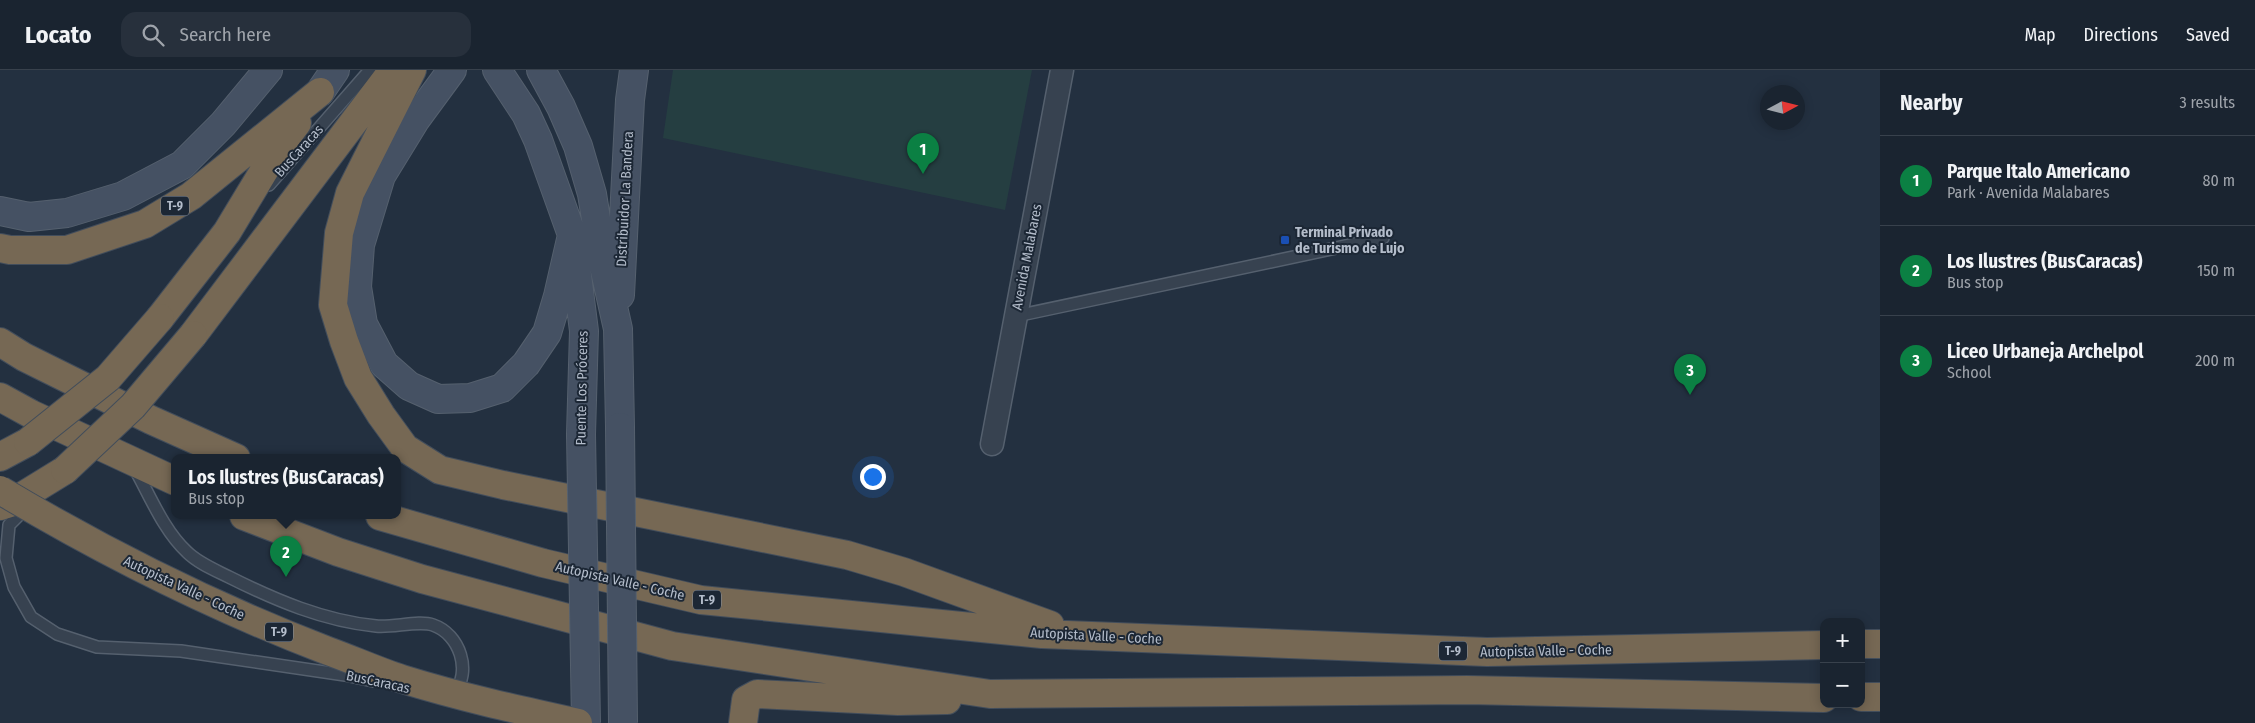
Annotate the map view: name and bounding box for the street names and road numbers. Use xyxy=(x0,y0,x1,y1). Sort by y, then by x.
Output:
street label: BusCaracas xyxy=(271,121,327,181)
street label: Distribuidor La Bandera xyxy=(613,131,637,267)
road number: T-9 xyxy=(161,196,189,216)
street label: Avenida Malabares xyxy=(1008,202,1046,312)
street label: Puente Los Próceres xyxy=(573,331,591,445)
street label: Autopista Valle - Coche xyxy=(121,552,247,624)
street label: Autopista Valle - Coche xyxy=(554,558,686,604)
road number: T-9 xyxy=(693,590,721,610)
road number: T-9 xyxy=(265,622,293,642)
street label: Autopista Valle - Coche xyxy=(1030,624,1162,648)
street label: Autopista Valle - Coche xyxy=(1480,641,1612,661)
road number: T-9 xyxy=(1439,642,1467,660)
street label: BusCaracas xyxy=(345,667,411,697)

